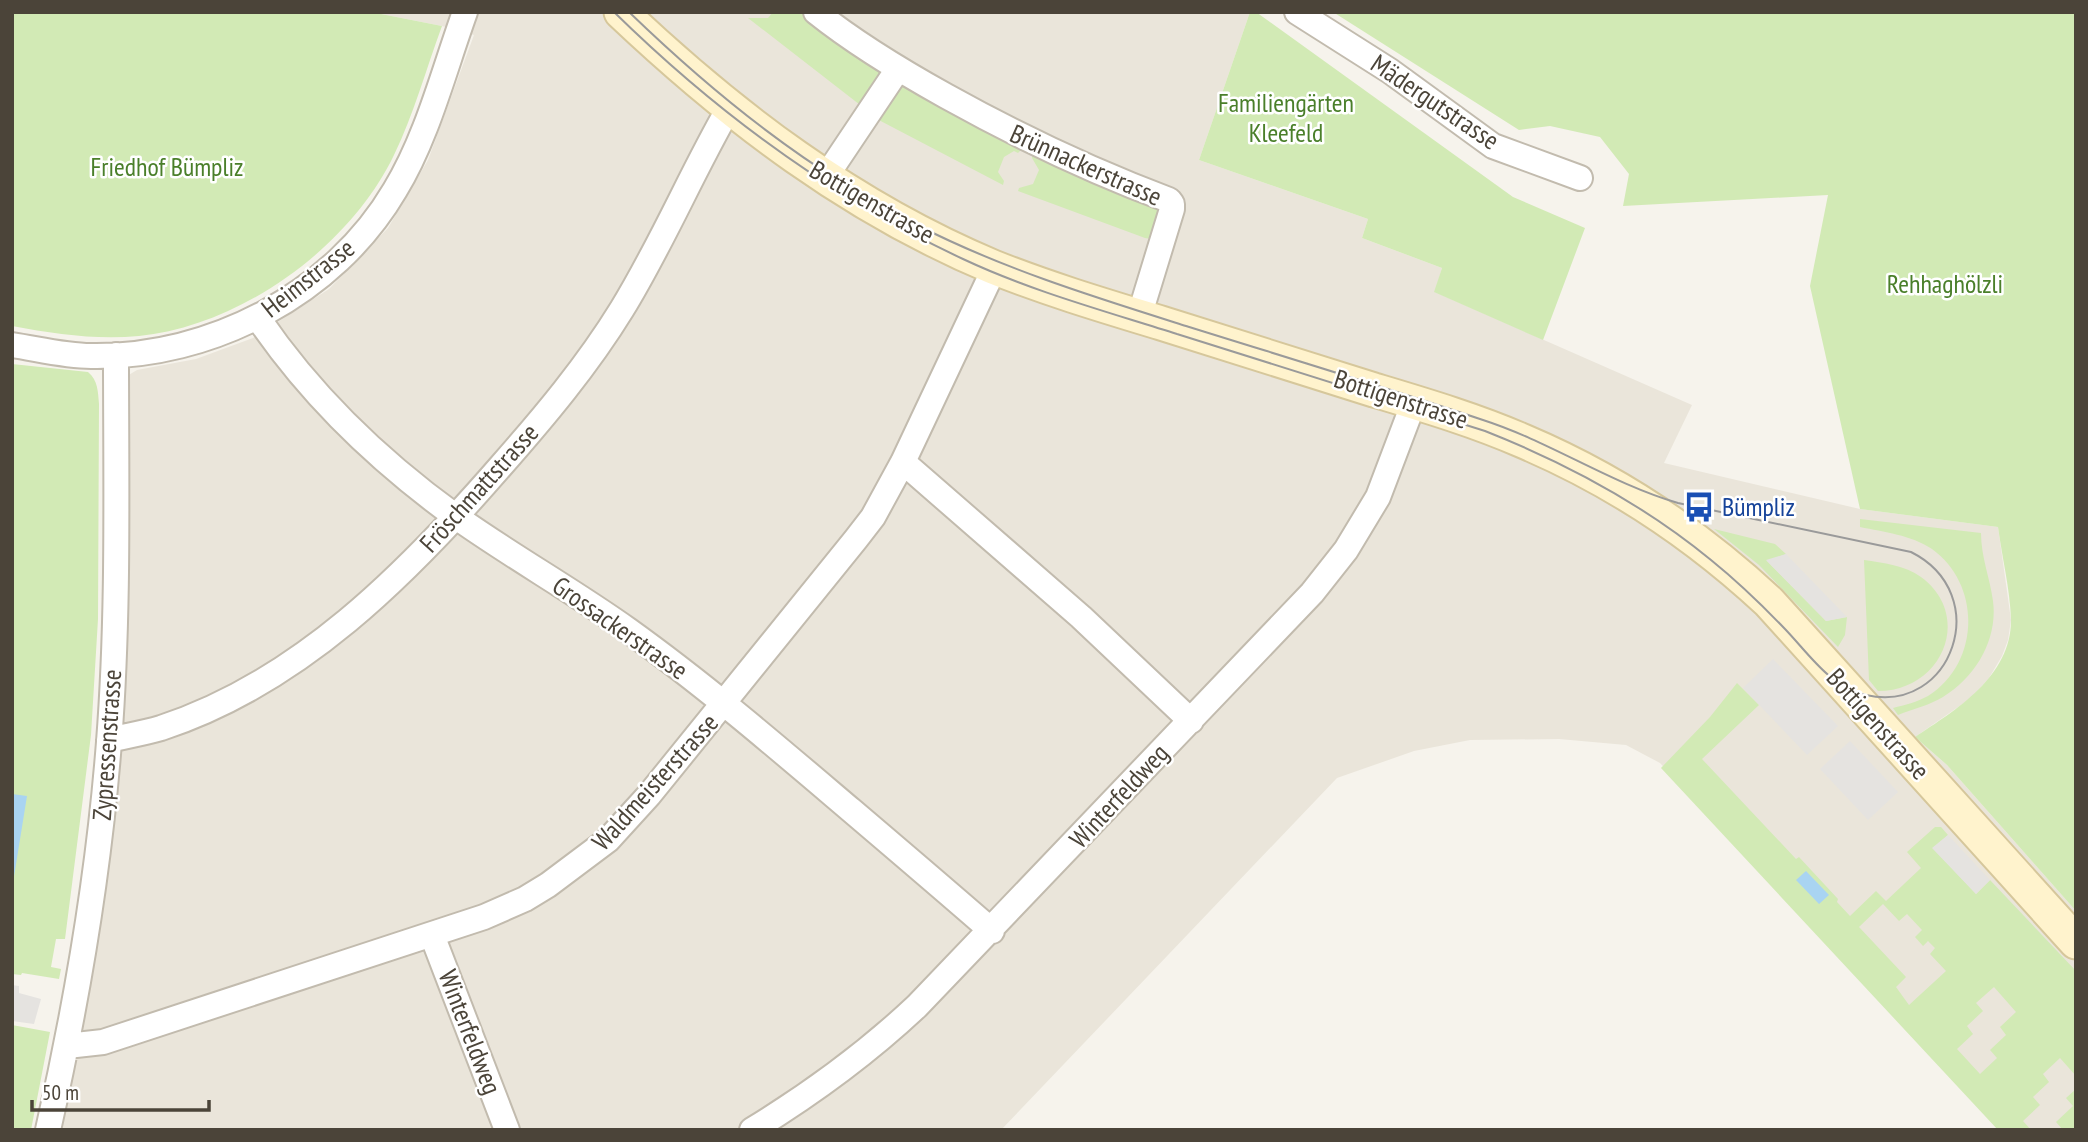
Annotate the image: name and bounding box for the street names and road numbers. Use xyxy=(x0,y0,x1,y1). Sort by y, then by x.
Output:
street label: Mädergutstrasse xyxy=(1365,47,1506,157)
street label: Brünnackerstrasse xyxy=(1005,116,1167,213)
street label: Bottigenstrasse xyxy=(804,153,941,251)
street label: Heimstrasse xyxy=(255,231,361,324)
street label: Bottigenstrasse xyxy=(1330,361,1472,436)
street label: Fröschmattstrasse xyxy=(412,416,545,559)
street label: Grossackerstrasse xyxy=(546,569,694,686)
street label: Bottigenstrasse xyxy=(1820,661,1937,786)
street label: Zypressenstrasse xyxy=(85,668,128,822)
street label: Waldmeisterstrasse xyxy=(584,706,725,857)
street label: Winterfeldweg xyxy=(1062,737,1175,855)
street label: Winterfeldweg xyxy=(432,965,509,1099)

